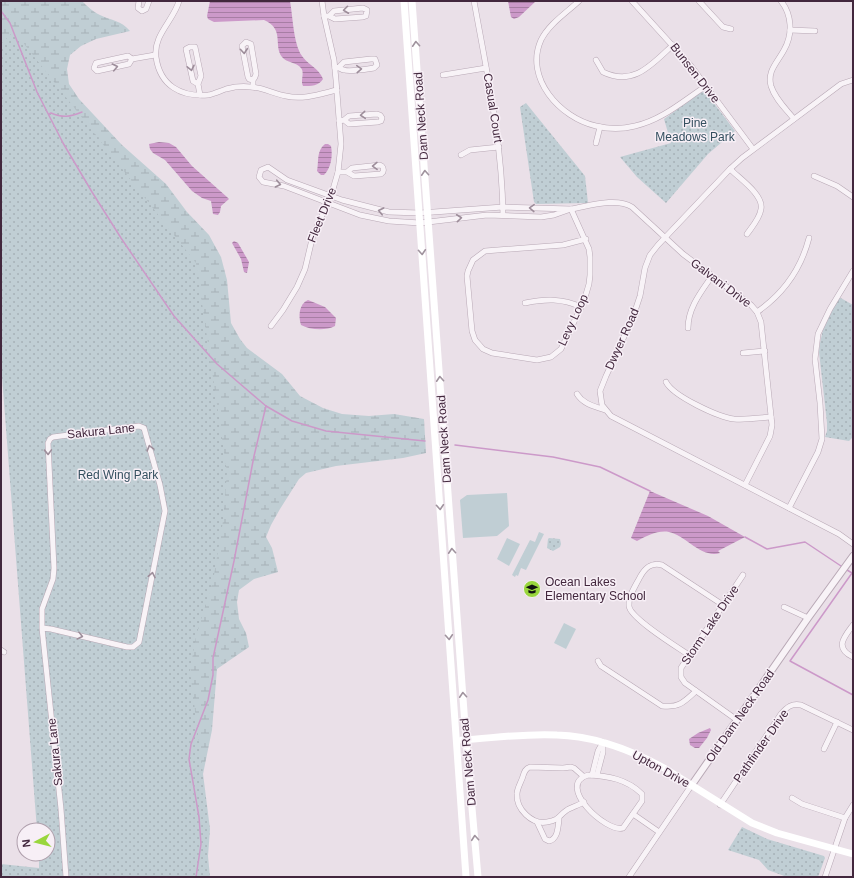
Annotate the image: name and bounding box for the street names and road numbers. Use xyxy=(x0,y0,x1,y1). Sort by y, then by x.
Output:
street label: Bunsen Drive xyxy=(667,40,723,106)
street label: Dam Neck Road xyxy=(411,72,431,160)
street label: Casual Court xyxy=(481,72,505,144)
street label: Fleet Drive xyxy=(305,185,339,245)
street label: Galvani Drive xyxy=(688,256,754,310)
street label: Levy Loop xyxy=(555,292,591,348)
street label: Dwyer Road xyxy=(602,306,642,372)
street label: Dam Neck Road xyxy=(434,395,454,483)
street label: Sakura Lane xyxy=(66,420,136,442)
street label: Storm Lake Drive xyxy=(678,582,742,667)
street label: Old Dam Neck Road xyxy=(703,667,777,765)
street label: Pathfinder Drive xyxy=(731,706,792,785)
street label: Sakura Lane xyxy=(44,717,66,787)
street label: Dam Neck Road xyxy=(457,718,479,806)
street label: Upton Drive xyxy=(630,748,692,791)

